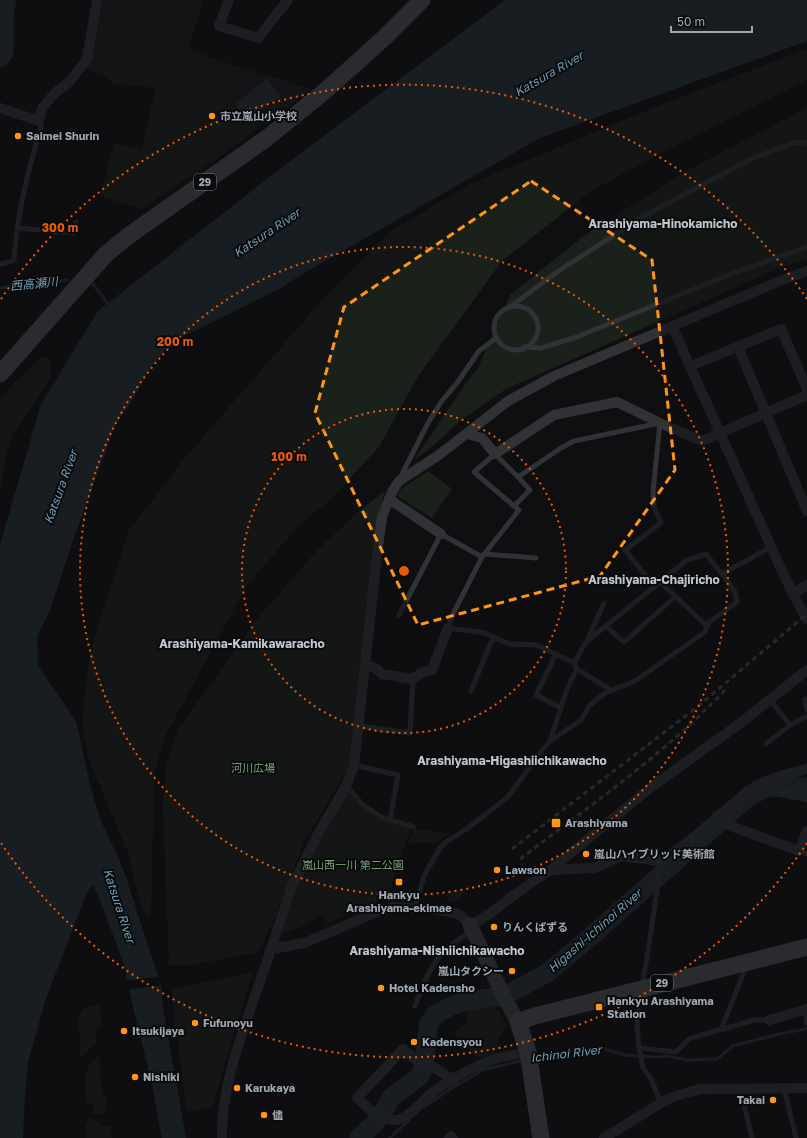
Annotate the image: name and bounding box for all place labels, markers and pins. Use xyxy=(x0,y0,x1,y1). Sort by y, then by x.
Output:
place label: 市立嵐山小学校 xyxy=(220,109,297,122)
marker: 市立嵐山小学校 xyxy=(207,111,217,121)
place label: Saimei Shurin xyxy=(26,129,100,142)
marker: Saimei Shurin xyxy=(13,131,23,141)
centre of rings xyxy=(397,564,411,578)
place label: Arashiyama xyxy=(565,816,628,829)
marker: Arashiyama xyxy=(550,817,562,829)
place label: 嵐山ハイブリッド美術館 xyxy=(594,847,715,860)
marker: 嵐山ハイブリッド美術館 xyxy=(581,849,591,859)
place label: Lawson xyxy=(505,863,546,876)
marker: Lawson xyxy=(492,865,502,875)
marker: Hankyu Arashiyama-ekimae xyxy=(394,877,404,887)
place label: Hankyu Arashiyama-ekimae xyxy=(346,888,452,914)
place label: りんくぱずる xyxy=(502,920,568,933)
marker: りんくぱずる xyxy=(489,922,499,932)
place label: 嵐山タクシー xyxy=(438,964,504,977)
marker: 嵐山タクシー xyxy=(507,966,517,976)
place label: Hotel Kadensho xyxy=(389,981,475,994)
marker: Hotel Kadensho xyxy=(376,983,386,993)
place label: Hankyu Arashiyama Station xyxy=(607,994,714,1020)
marker: Hankyu Arashiyama Station xyxy=(594,1002,604,1012)
place label: Fufunoyu xyxy=(203,1016,253,1029)
marker: Fufunoyu xyxy=(190,1018,200,1028)
place label: Itsukijaya xyxy=(132,1024,184,1037)
marker: Itsukijaya xyxy=(119,1026,129,1036)
place label: Kadensyou xyxy=(422,1035,482,1048)
marker: Kadensyou xyxy=(409,1037,419,1047)
place label: Nishiki xyxy=(143,1070,180,1083)
marker: Nishiki xyxy=(130,1072,140,1082)
place label: Karukaya xyxy=(245,1081,295,1094)
marker: Karukaya xyxy=(232,1083,242,1093)
place label: Takai xyxy=(737,1093,765,1106)
marker: Takai xyxy=(768,1095,778,1105)
place label: 儘 xyxy=(272,1108,283,1121)
marker: 儘 xyxy=(259,1110,269,1120)

